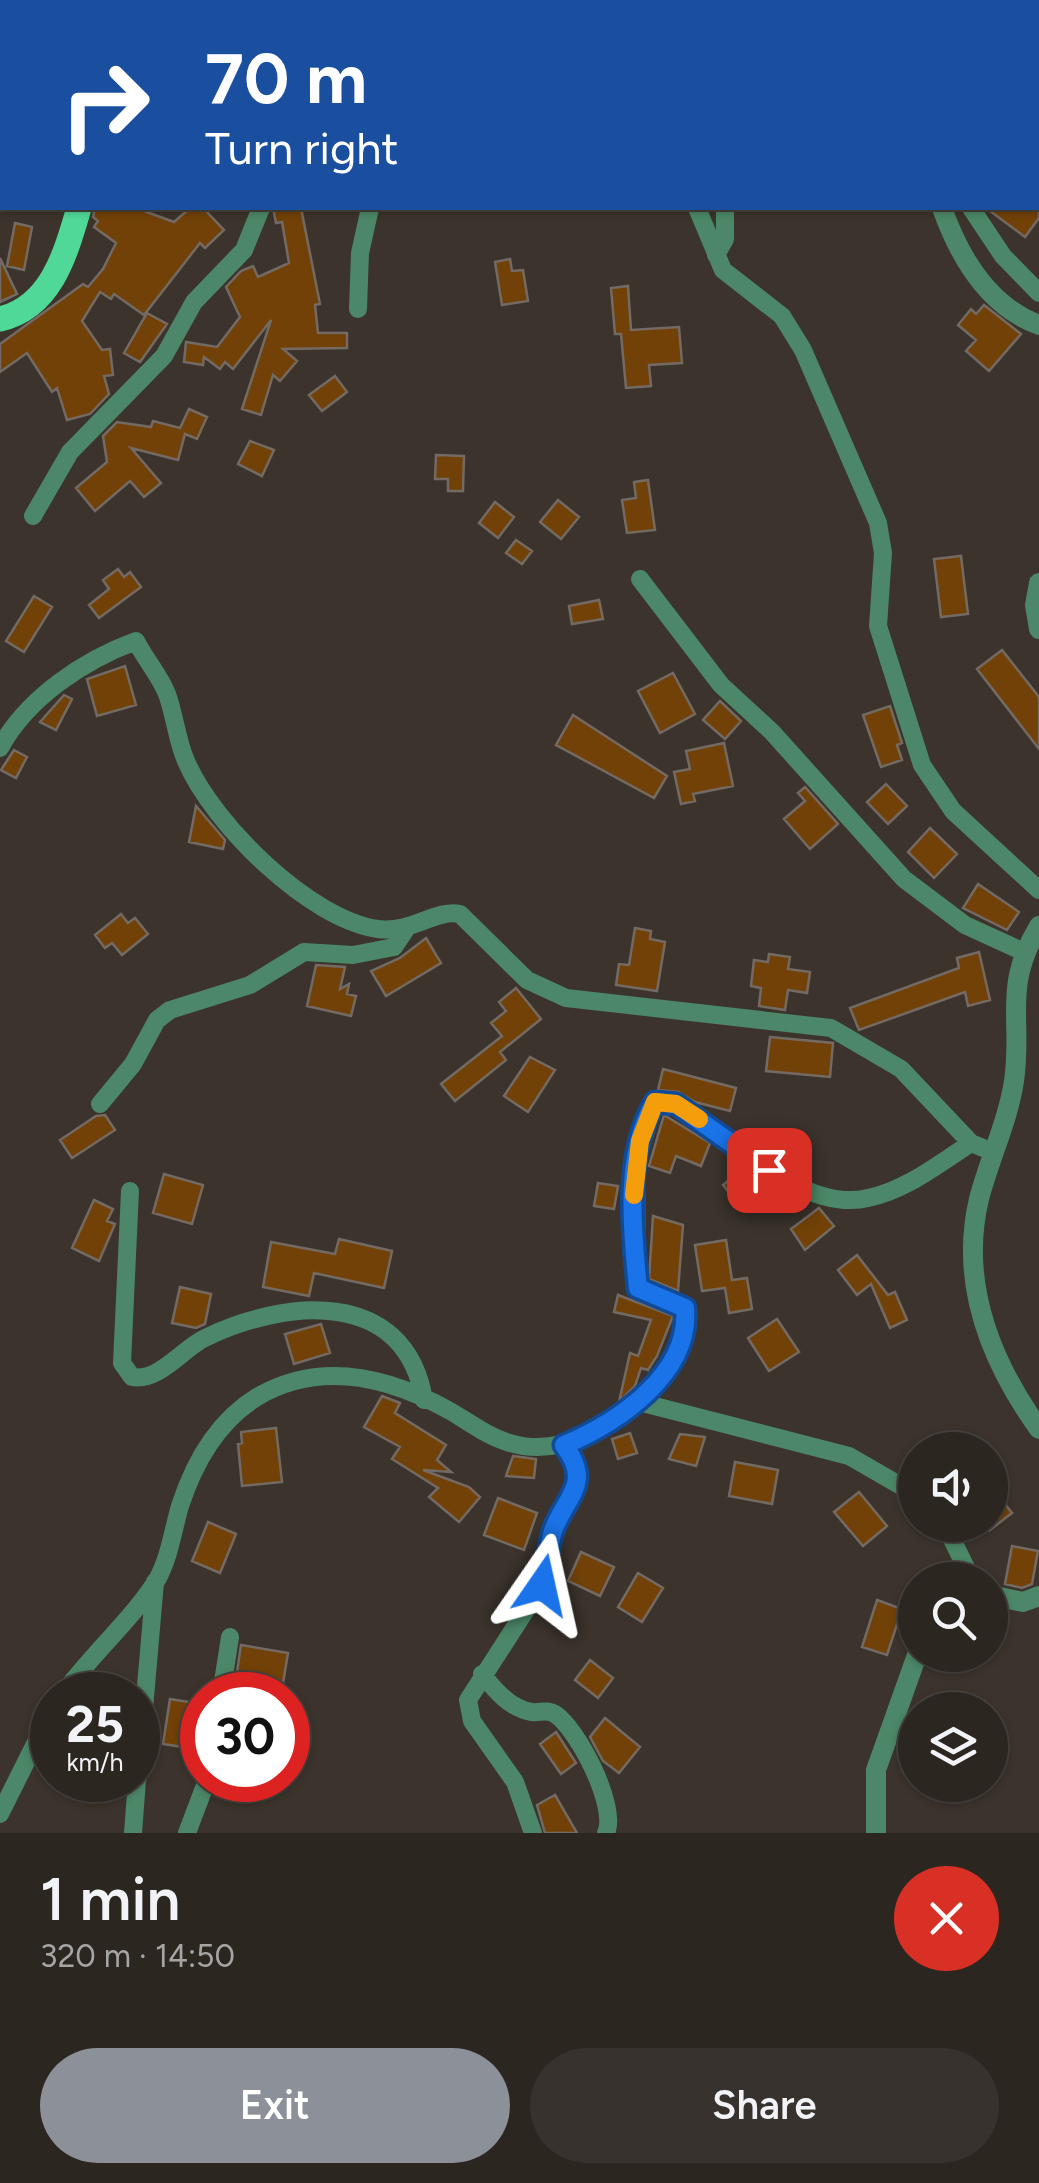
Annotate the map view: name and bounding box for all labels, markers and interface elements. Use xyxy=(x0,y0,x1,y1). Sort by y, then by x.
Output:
text: 70 m xyxy=(205,36,367,121)
icon: right xyxy=(40,40,170,170)
text: Turn right xyxy=(205,121,398,175)
pin xyxy=(727,1128,812,1213)
icon: arrive xyxy=(742,1143,797,1198)
map controls xyxy=(898,1432,1008,1802)
button: sound xyxy=(898,1432,1008,1542)
position arrow xyxy=(490,1533,594,1637)
button: search xyxy=(898,1562,1008,1672)
speed limit sign: 30 xyxy=(180,1672,310,1802)
button: layers xyxy=(898,1692,1008,1802)
text: 25 xyxy=(66,1694,124,1755)
text: km/h xyxy=(66,1747,124,1777)
text: 1 min xyxy=(40,1863,180,1935)
button: close xyxy=(894,1866,999,1971)
text: 320 m · 14:50 xyxy=(40,1937,235,1975)
button: Exit xyxy=(40,2048,510,2163)
button: Share xyxy=(530,2048,999,2163)

